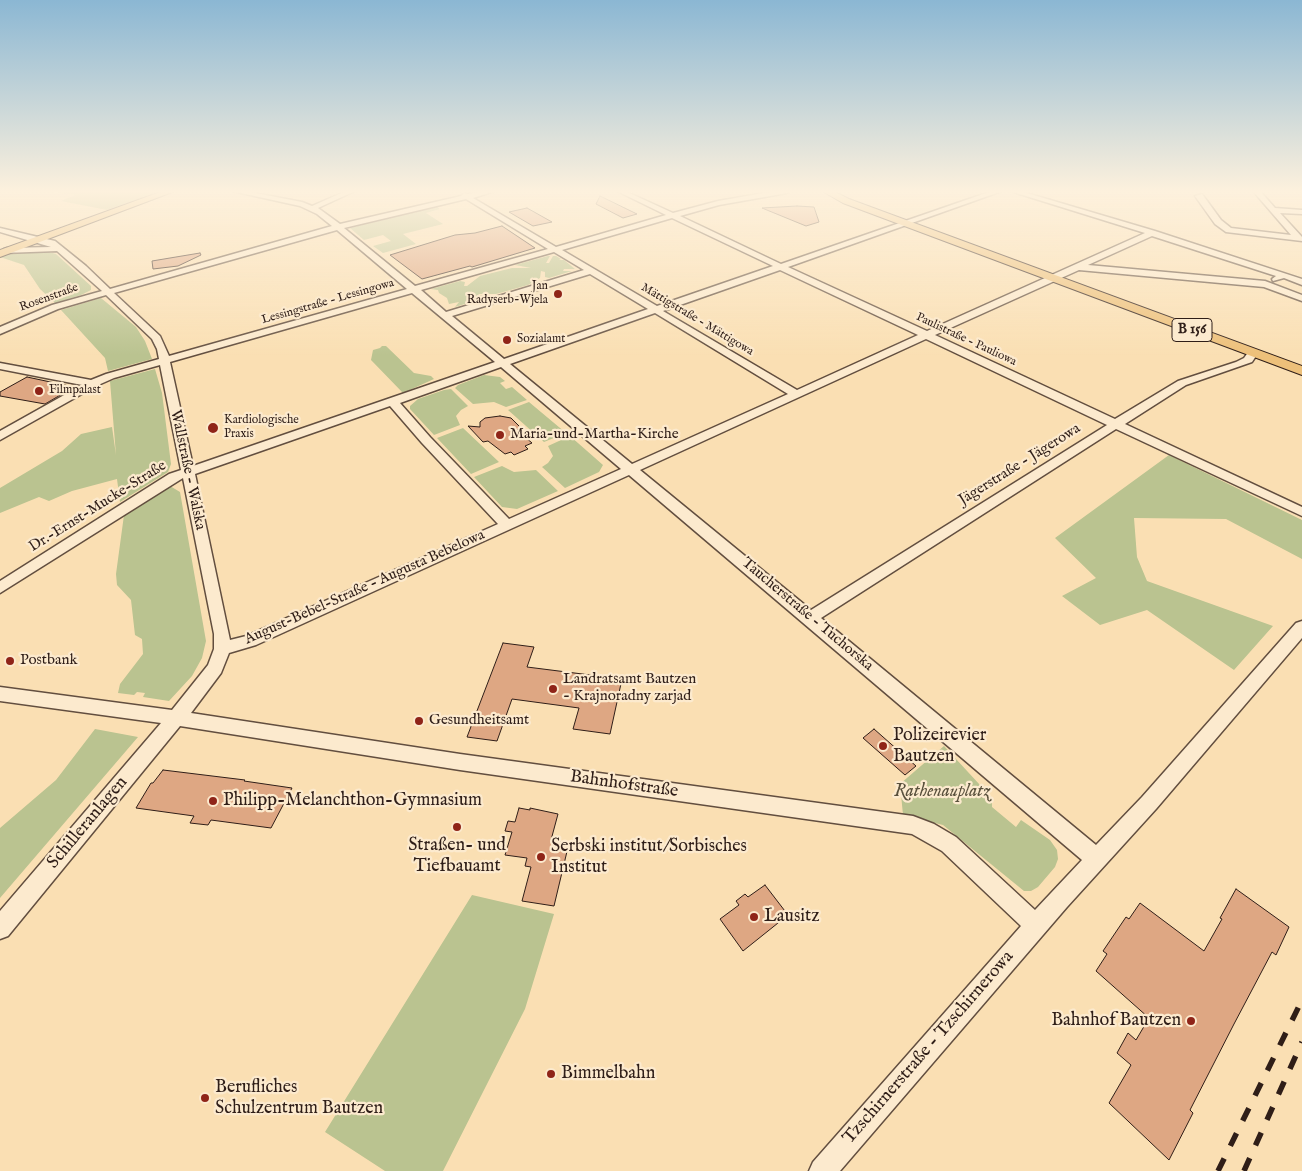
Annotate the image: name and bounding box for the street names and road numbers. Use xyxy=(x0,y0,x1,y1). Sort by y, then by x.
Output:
street label: Lessingstraße - Lessingowa xyxy=(260,276,396,328)
street label: Rosenstraße xyxy=(18,281,80,315)
street label: Mättigstraße - Mättigowa xyxy=(638,281,756,359)
street label: Paulistraße - Pauliowa xyxy=(913,310,1019,370)
road number: B 156 xyxy=(1172,318,1212,342)
street label: Wallstraße - Walska xyxy=(165,408,209,532)
street label: Jägerstraße - Jägerowa xyxy=(956,420,1084,510)
street label: Dr.-Ernst-Mucke-Straße xyxy=(26,457,170,557)
street label: August-Bebel-Straße - Augusta Bebelowa xyxy=(242,527,488,649)
street label: Taucherstraße - Tuchorska xyxy=(737,555,877,675)
street label: Bahnhofstraße xyxy=(569,767,679,803)
street label: Schilleranlagen xyxy=(43,773,133,873)
street label: Tzschirnerstraße - Tzschirnerowa xyxy=(839,947,1019,1149)

